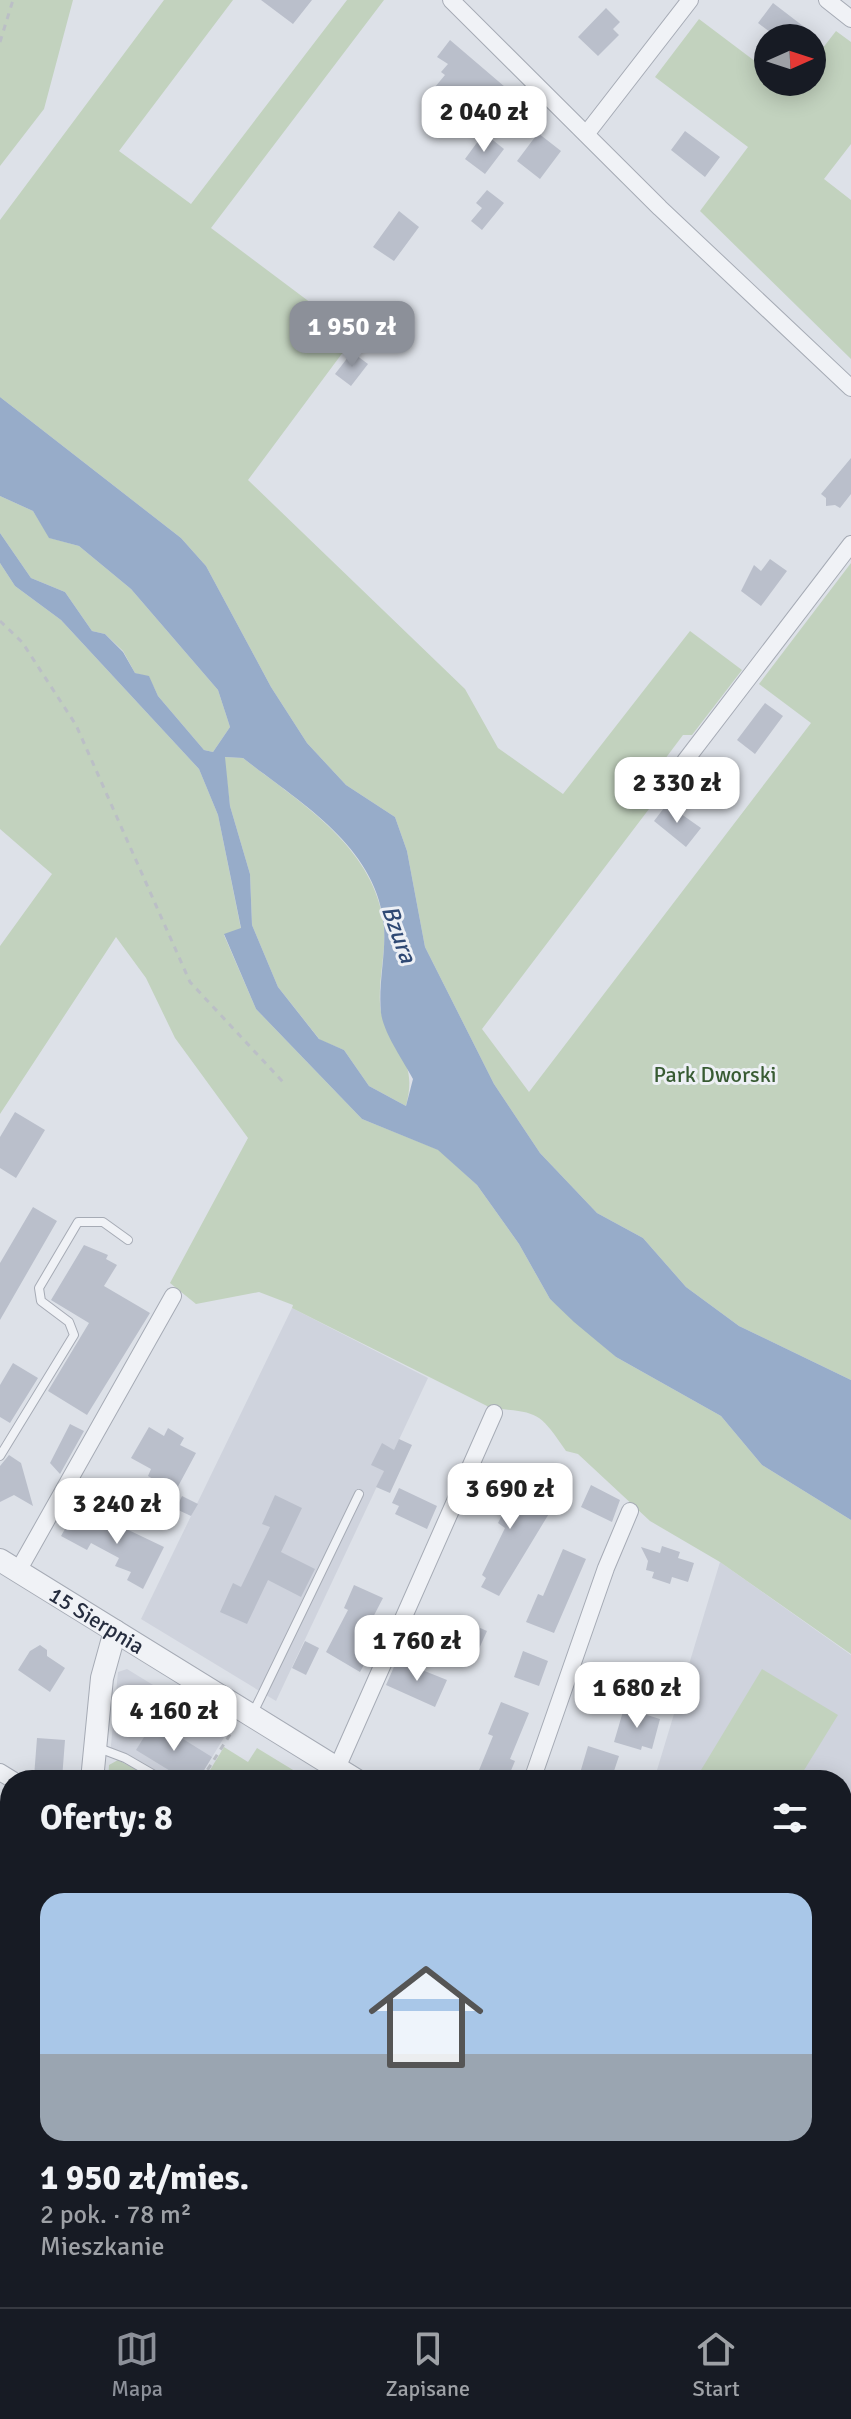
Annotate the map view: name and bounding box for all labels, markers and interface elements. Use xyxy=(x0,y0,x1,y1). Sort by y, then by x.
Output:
north arrow xyxy=(754,24,826,96)
map controls xyxy=(754,24,826,96)
pin: 2 040 zł xyxy=(401,86,567,154)
text: 2 040 zł xyxy=(440,96,528,128)
pin: 1 950 zł xyxy=(269,301,435,369)
text: 1 950 zł xyxy=(308,311,396,343)
pin: 2 330 zł xyxy=(594,757,760,825)
text: 2 330 zł xyxy=(633,767,721,799)
water label: Bzura xyxy=(375,901,423,968)
park label: Park Dworski xyxy=(654,1061,777,1088)
pin: 3 690 zł xyxy=(427,1463,593,1531)
text: 3 690 zł xyxy=(466,1473,554,1505)
pin: 3 240 zł xyxy=(34,1478,200,1546)
text: 3 240 zł xyxy=(73,1488,161,1520)
street label: 15 Sierpnia xyxy=(44,1581,149,1660)
pin: 1 760 zł xyxy=(334,1615,500,1683)
text: 1 760 zł xyxy=(373,1625,461,1657)
pin: 1 680 zł xyxy=(554,1662,720,1730)
text: 1 680 zł xyxy=(593,1672,681,1704)
pin: 4 160 zł xyxy=(91,1685,257,1753)
text: 4 160 zł xyxy=(130,1695,218,1727)
icon: filters xyxy=(768,1796,812,1840)
text: Oferty: 8 xyxy=(40,1797,173,1839)
icon: home xyxy=(354,1945,498,2089)
text: 1 950 zł/mies. xyxy=(40,2157,249,2199)
text: 2 pok. · 78 m² xyxy=(40,2199,192,2231)
text: Mieszkanie xyxy=(40,2231,165,2263)
tab: Mapa xyxy=(111,2327,163,2402)
tab: Zapisane xyxy=(385,2327,470,2402)
tab: Start xyxy=(692,2327,740,2402)

